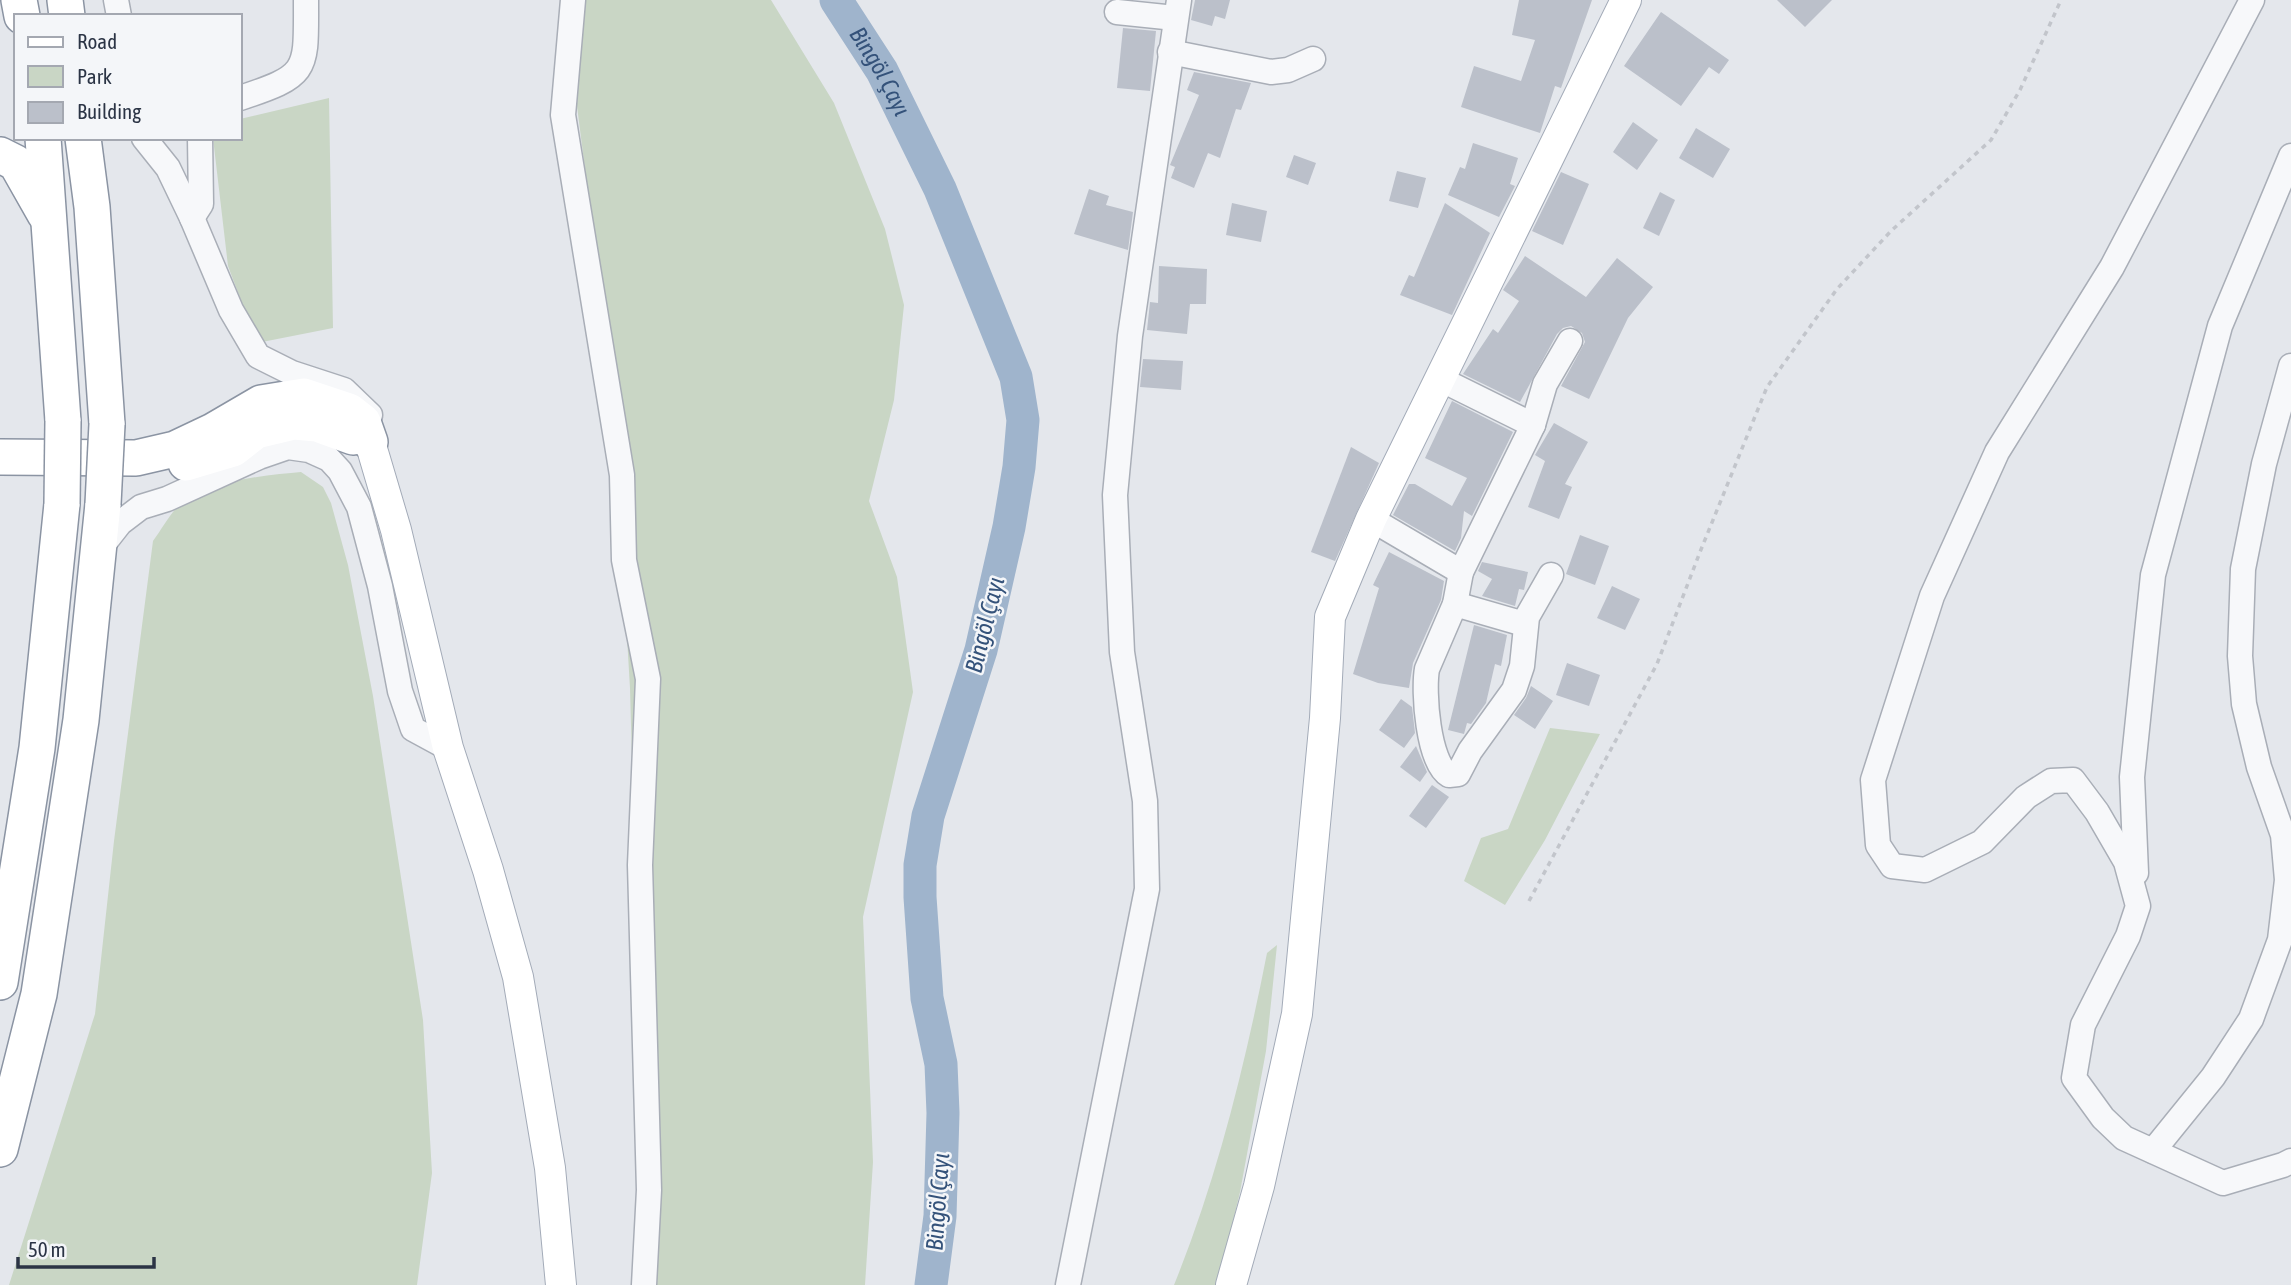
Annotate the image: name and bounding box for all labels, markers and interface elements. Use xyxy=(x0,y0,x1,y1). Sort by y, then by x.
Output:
legend xyxy=(14,14,242,140)
water label: Bingöl Çayı xyxy=(844,22,916,120)
text: Road xyxy=(77,29,117,53)
text: Park xyxy=(77,64,112,88)
text: Building xyxy=(77,99,141,123)
water label: Bingöl Çayı xyxy=(960,574,1009,676)
water label: Bingöl Çayı xyxy=(921,1152,954,1252)
scale bar xyxy=(18,1226,154,1270)
text: 50 m xyxy=(28,1237,66,1261)

